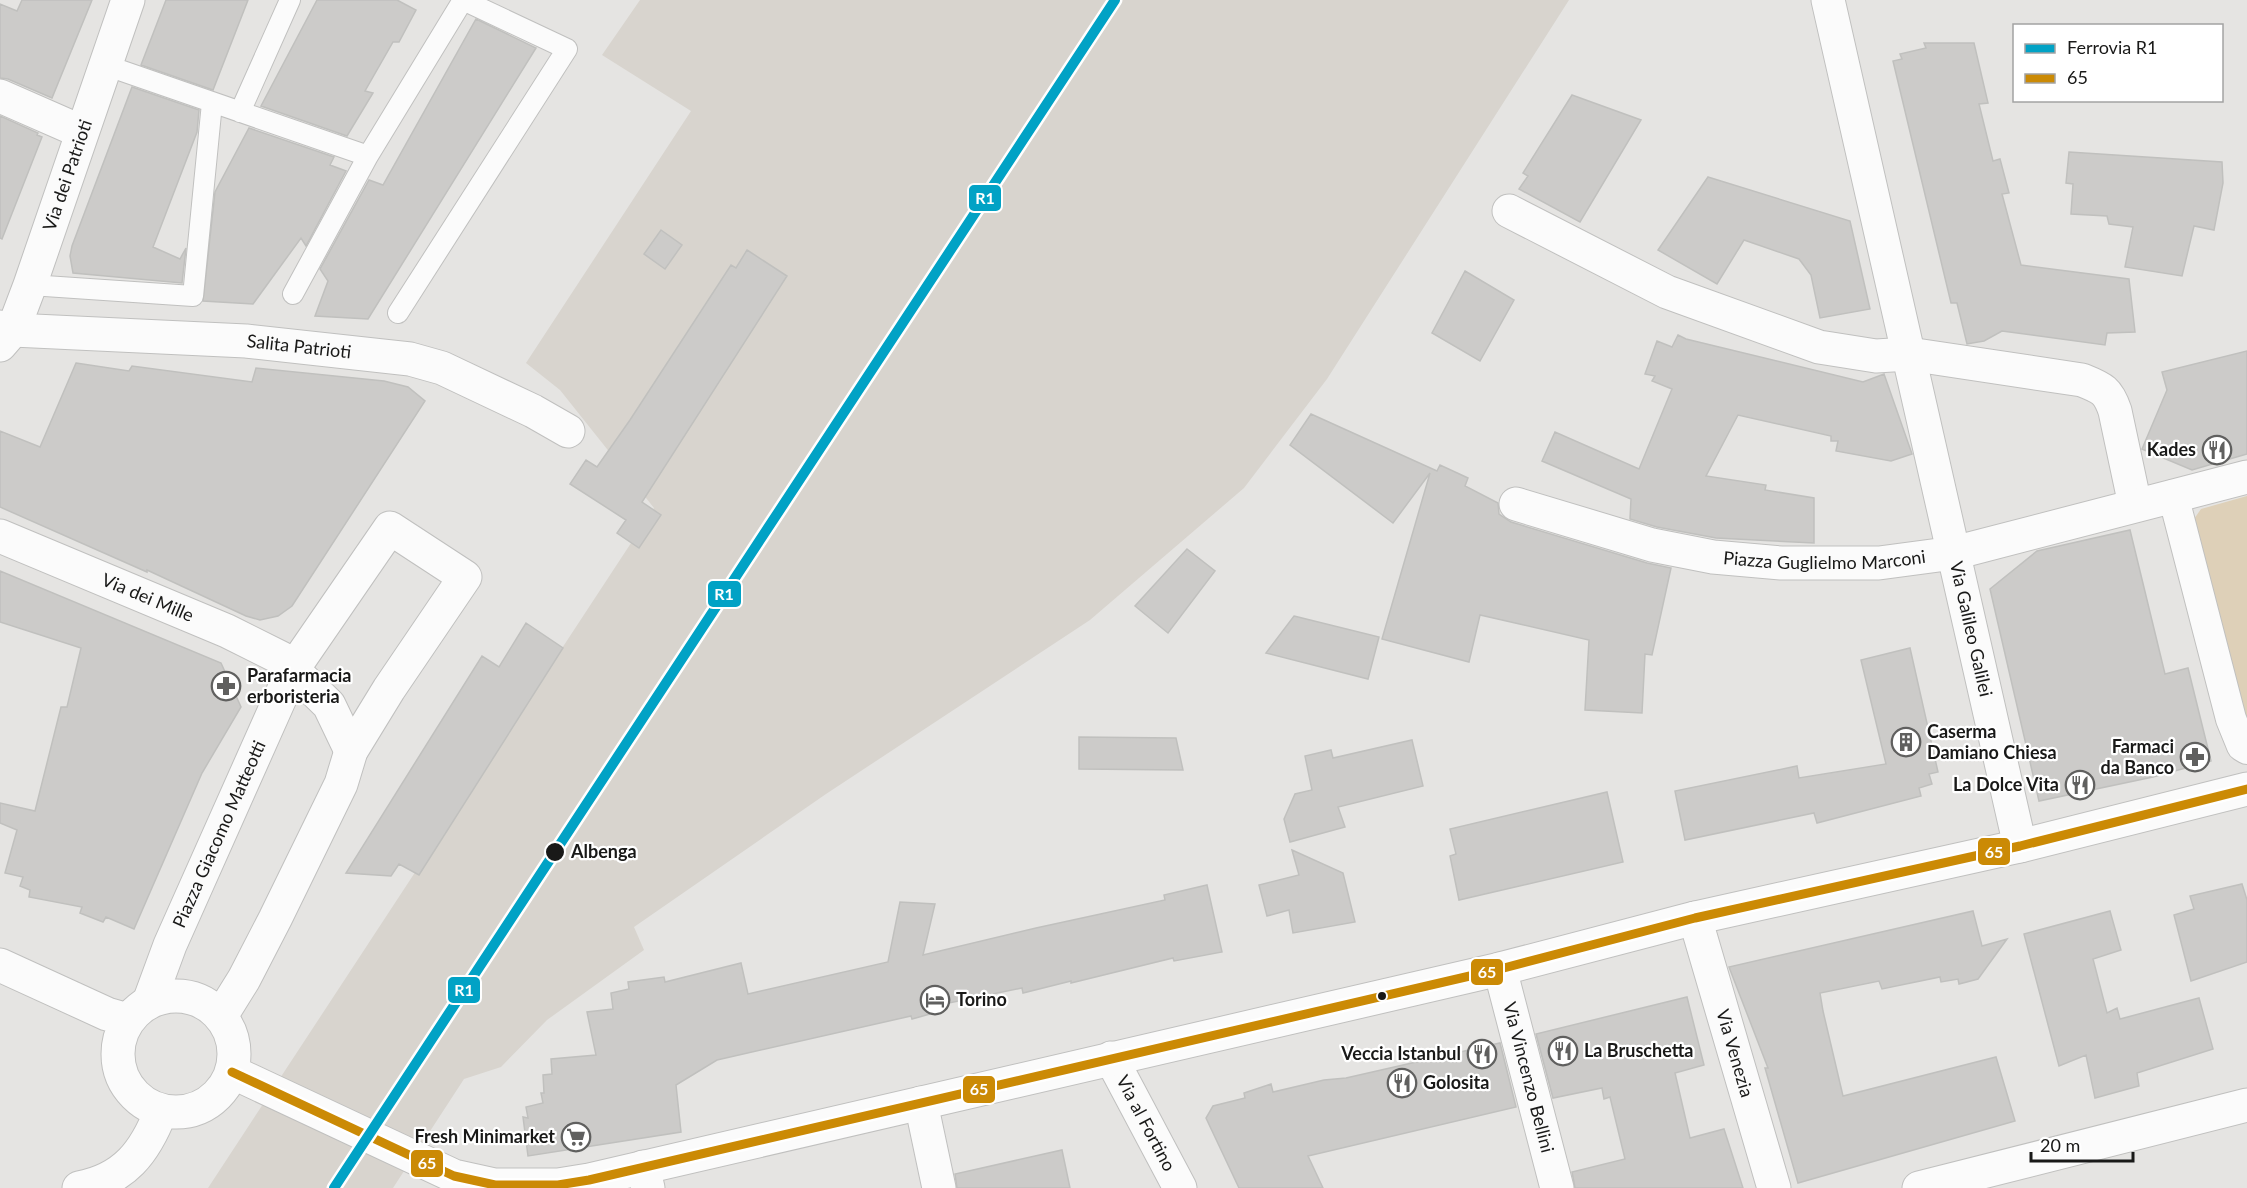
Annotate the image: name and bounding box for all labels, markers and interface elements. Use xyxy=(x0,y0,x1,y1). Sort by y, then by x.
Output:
legend xyxy=(2013,24,2223,102)
text: Ferrovia R1 xyxy=(2067,36,2157,58)
text: 65 xyxy=(2067,66,2088,88)
street label: Via dei Patrioti xyxy=(37,116,96,234)
line badge: R1 xyxy=(968,184,1002,212)
text: R1 xyxy=(975,188,995,207)
street label: Salita Patrioti xyxy=(246,329,353,362)
restaurant icon: Kades xyxy=(2201,434,2233,466)
place label: Kades xyxy=(2147,438,2196,460)
street label: Piazza Guglielmo Marconi xyxy=(1722,545,1927,573)
street label: Via Galileo Galilei xyxy=(1946,559,1998,699)
street label: Via dei Mille xyxy=(99,568,197,626)
line badge: R1 xyxy=(707,580,742,608)
text: R1 xyxy=(714,584,734,603)
place label: Parafarmacia erboristeria xyxy=(247,664,351,707)
pharmacy icon: Parafarmacia erboristeria xyxy=(210,670,242,702)
place label: Caserma Damiano Chiesa xyxy=(1927,720,2057,763)
building icon: Caserma Damiano Chiesa xyxy=(1890,726,1922,758)
place label: Farmaci da Banco xyxy=(2100,735,2174,778)
street label: Piazza Giacomo Matteotti xyxy=(167,737,270,931)
pharmacy icon: Farmaci da Banco xyxy=(2179,741,2211,773)
restaurant icon: La Dolce Vita xyxy=(2064,769,2096,801)
place label: La Dolce Vita xyxy=(1953,773,2059,795)
line badge: 65 xyxy=(1977,837,2011,866)
place label: Albenga xyxy=(570,840,637,862)
marker: Albenga xyxy=(544,841,566,863)
text: 65 xyxy=(1985,842,2003,861)
line badge: 65 xyxy=(1470,958,1504,986)
text: 65 xyxy=(1478,962,1496,981)
line badge: R1 xyxy=(447,976,481,1004)
text: R1 xyxy=(454,980,474,999)
hotel icon: Torino xyxy=(919,984,951,1016)
place label: Torino xyxy=(956,988,1007,1010)
unlabelled marker xyxy=(1376,990,1388,1002)
street label: Via Vincenzo Bellini xyxy=(1499,999,1559,1155)
street label: Via Venezia xyxy=(1712,1006,1759,1100)
restaurant icon: La Bruschetta xyxy=(1547,1035,1579,1067)
restaurant icon: Veccia Istanbul xyxy=(1466,1038,1498,1070)
place label: La Bruschetta xyxy=(1584,1039,1693,1061)
place label: Veccia Istanbul xyxy=(1340,1042,1461,1064)
restaurant icon: Golosita xyxy=(1386,1067,1418,1099)
street label: Via al Fortino xyxy=(1112,1071,1181,1175)
place label: Golosita xyxy=(1423,1071,1489,1093)
line badge: 65 xyxy=(962,1075,996,1104)
text: 65 xyxy=(970,1079,988,1098)
supermarket icon: Fresh Minimarket xyxy=(560,1121,592,1153)
place label: Fresh Minimarket xyxy=(415,1125,555,1147)
scale bar xyxy=(2031,1125,2133,1163)
text: 20 m xyxy=(2040,1134,2080,1156)
line badge: 65 xyxy=(410,1149,444,1178)
text: 65 xyxy=(418,1153,436,1172)

